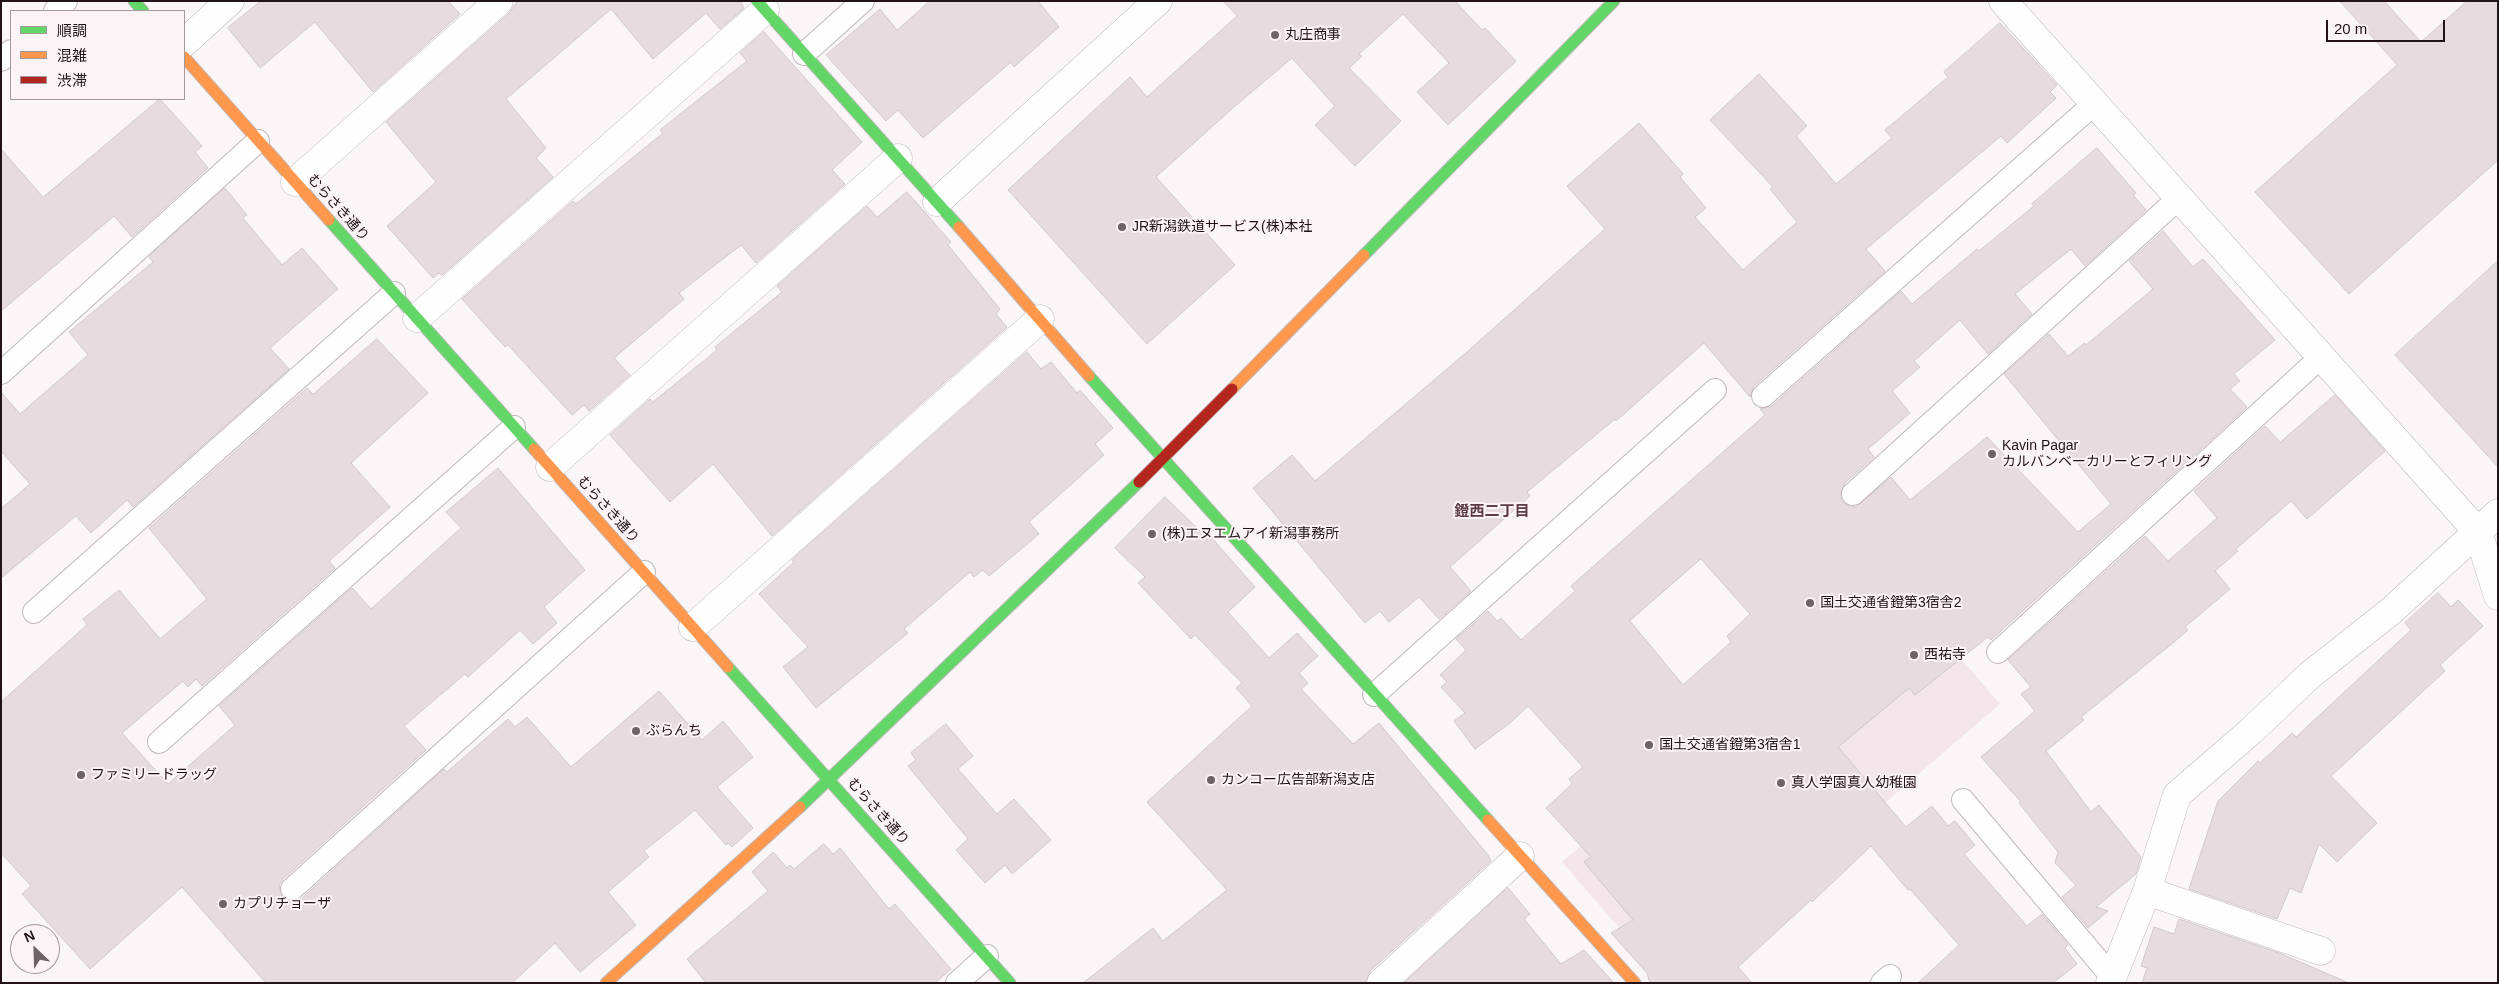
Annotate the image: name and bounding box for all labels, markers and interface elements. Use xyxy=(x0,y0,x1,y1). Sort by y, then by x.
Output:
legend xyxy=(10,10,185,100)
scale bar xyxy=(2329,10,2448,42)
text: 20 m xyxy=(2334,20,2367,37)
text: 順調 xyxy=(57,22,87,39)
place label: 丸庄商事 xyxy=(1285,27,1341,43)
marker: 丸庄商事 xyxy=(1269,29,1281,41)
text: 混雑 xyxy=(57,47,87,64)
text: 渋滞 xyxy=(57,72,87,89)
street label: むらさき通り xyxy=(304,171,372,245)
place label: JR新潟鉄道サービス(株)本社 xyxy=(1132,219,1312,235)
marker: JR新潟鉄道サービス(株)本社 xyxy=(1116,221,1128,233)
place label: Kavin Pagar カルバンベーカリーとフィリング xyxy=(2002,438,2212,471)
marker: Kavin Pagar カルバンベーカリーとフィリング xyxy=(1986,448,1998,460)
street label: むらさき通り xyxy=(574,473,642,547)
district label: 鐙西二丁目 xyxy=(1455,503,1529,521)
place label: (株)エヌエムアイ新潟事務所 xyxy=(1162,526,1339,542)
marker: (株)エヌエムアイ新潟事務所 xyxy=(1146,528,1158,540)
place label: 国土交通省鐙第3宿舎2 xyxy=(1820,595,1962,611)
marker: 国土交通省鐙第3宿舎2 xyxy=(1804,597,1816,609)
place label: 西祐寺 xyxy=(1924,647,1966,663)
marker: 西祐寺 xyxy=(1908,649,1920,661)
place label: ぶらんち xyxy=(646,723,702,739)
marker: ぶらんち xyxy=(630,725,642,737)
place label: 国土交通省鐙第3宿舎1 xyxy=(1659,737,1801,753)
marker: 国土交通省鐙第3宿舎1 xyxy=(1643,739,1655,751)
place label: ファミリードラッグ xyxy=(91,767,217,783)
marker: ファミリードラッグ xyxy=(75,769,87,781)
place label: カンコー広告部新潟支店 xyxy=(1221,772,1375,788)
marker: カンコー広告部新潟支店 xyxy=(1205,774,1217,786)
street label: むらさき通り xyxy=(844,775,912,849)
place label: 真人学園真人幼稚園 xyxy=(1791,775,1917,791)
marker: 真人学園真人幼稚園 xyxy=(1775,777,1787,789)
place label: カプリチョーザ xyxy=(233,896,331,912)
marker: カプリチョーザ xyxy=(217,898,229,910)
north arrow xyxy=(10,924,60,974)
text: N xyxy=(21,927,37,946)

